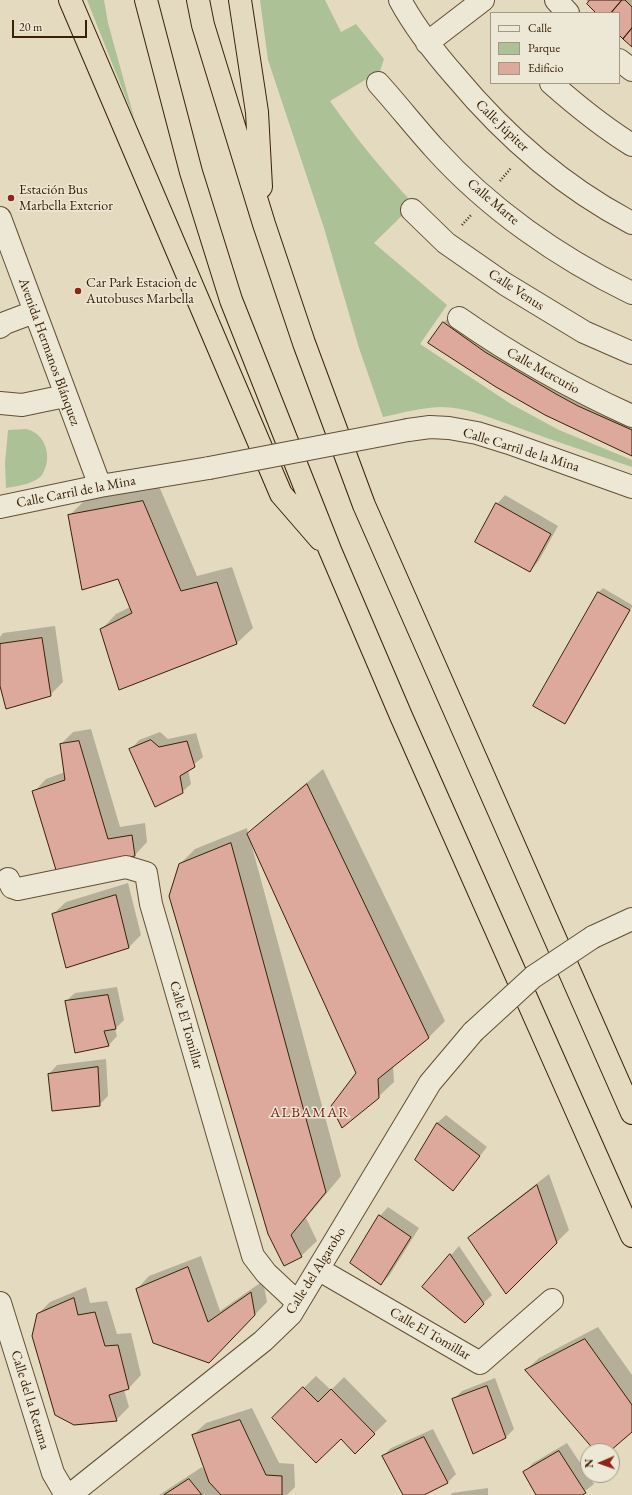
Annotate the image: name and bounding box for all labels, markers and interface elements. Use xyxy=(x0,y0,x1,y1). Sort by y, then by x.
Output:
scale bar xyxy=(14,12,89,38)
legend xyxy=(490,12,620,84)
text: 20 m xyxy=(19,19,42,35)
text: Calle xyxy=(528,20,552,36)
text: Parque xyxy=(528,40,560,56)
text: Edificio xyxy=(528,60,563,76)
street label: Calle Júpiter xyxy=(472,96,532,156)
street label: Calle Marte xyxy=(463,175,523,229)
place label: Estación Bus Marbella Exterior xyxy=(19,182,113,214)
marker: Estación Bus Marbella Exterior xyxy=(6,193,16,203)
street label: Calle Venus xyxy=(485,266,547,314)
place label: Car Park Estacion de Autobuses Marbella xyxy=(86,275,197,308)
street label: Avenida Hermanos Blánquez xyxy=(14,276,84,428)
marker: Car Park Estacion de Autobuses Marbella xyxy=(73,286,83,296)
street label: Calle Mercurio xyxy=(503,344,583,398)
street label: Calle Carril de la Mina xyxy=(461,424,581,476)
street label: Calle Carril de la Mina xyxy=(15,472,137,512)
street label: Calle El Tomillar xyxy=(165,979,207,1071)
district label: ALBAMAR xyxy=(270,1104,350,1122)
street label: Calle del Algarobo xyxy=(282,1224,350,1318)
street label: Calle El Tomillar xyxy=(387,1304,473,1364)
street label: Calle del la Retama xyxy=(7,1348,53,1452)
north arrow xyxy=(580,1443,620,1483)
text: N xyxy=(582,1459,596,1468)

